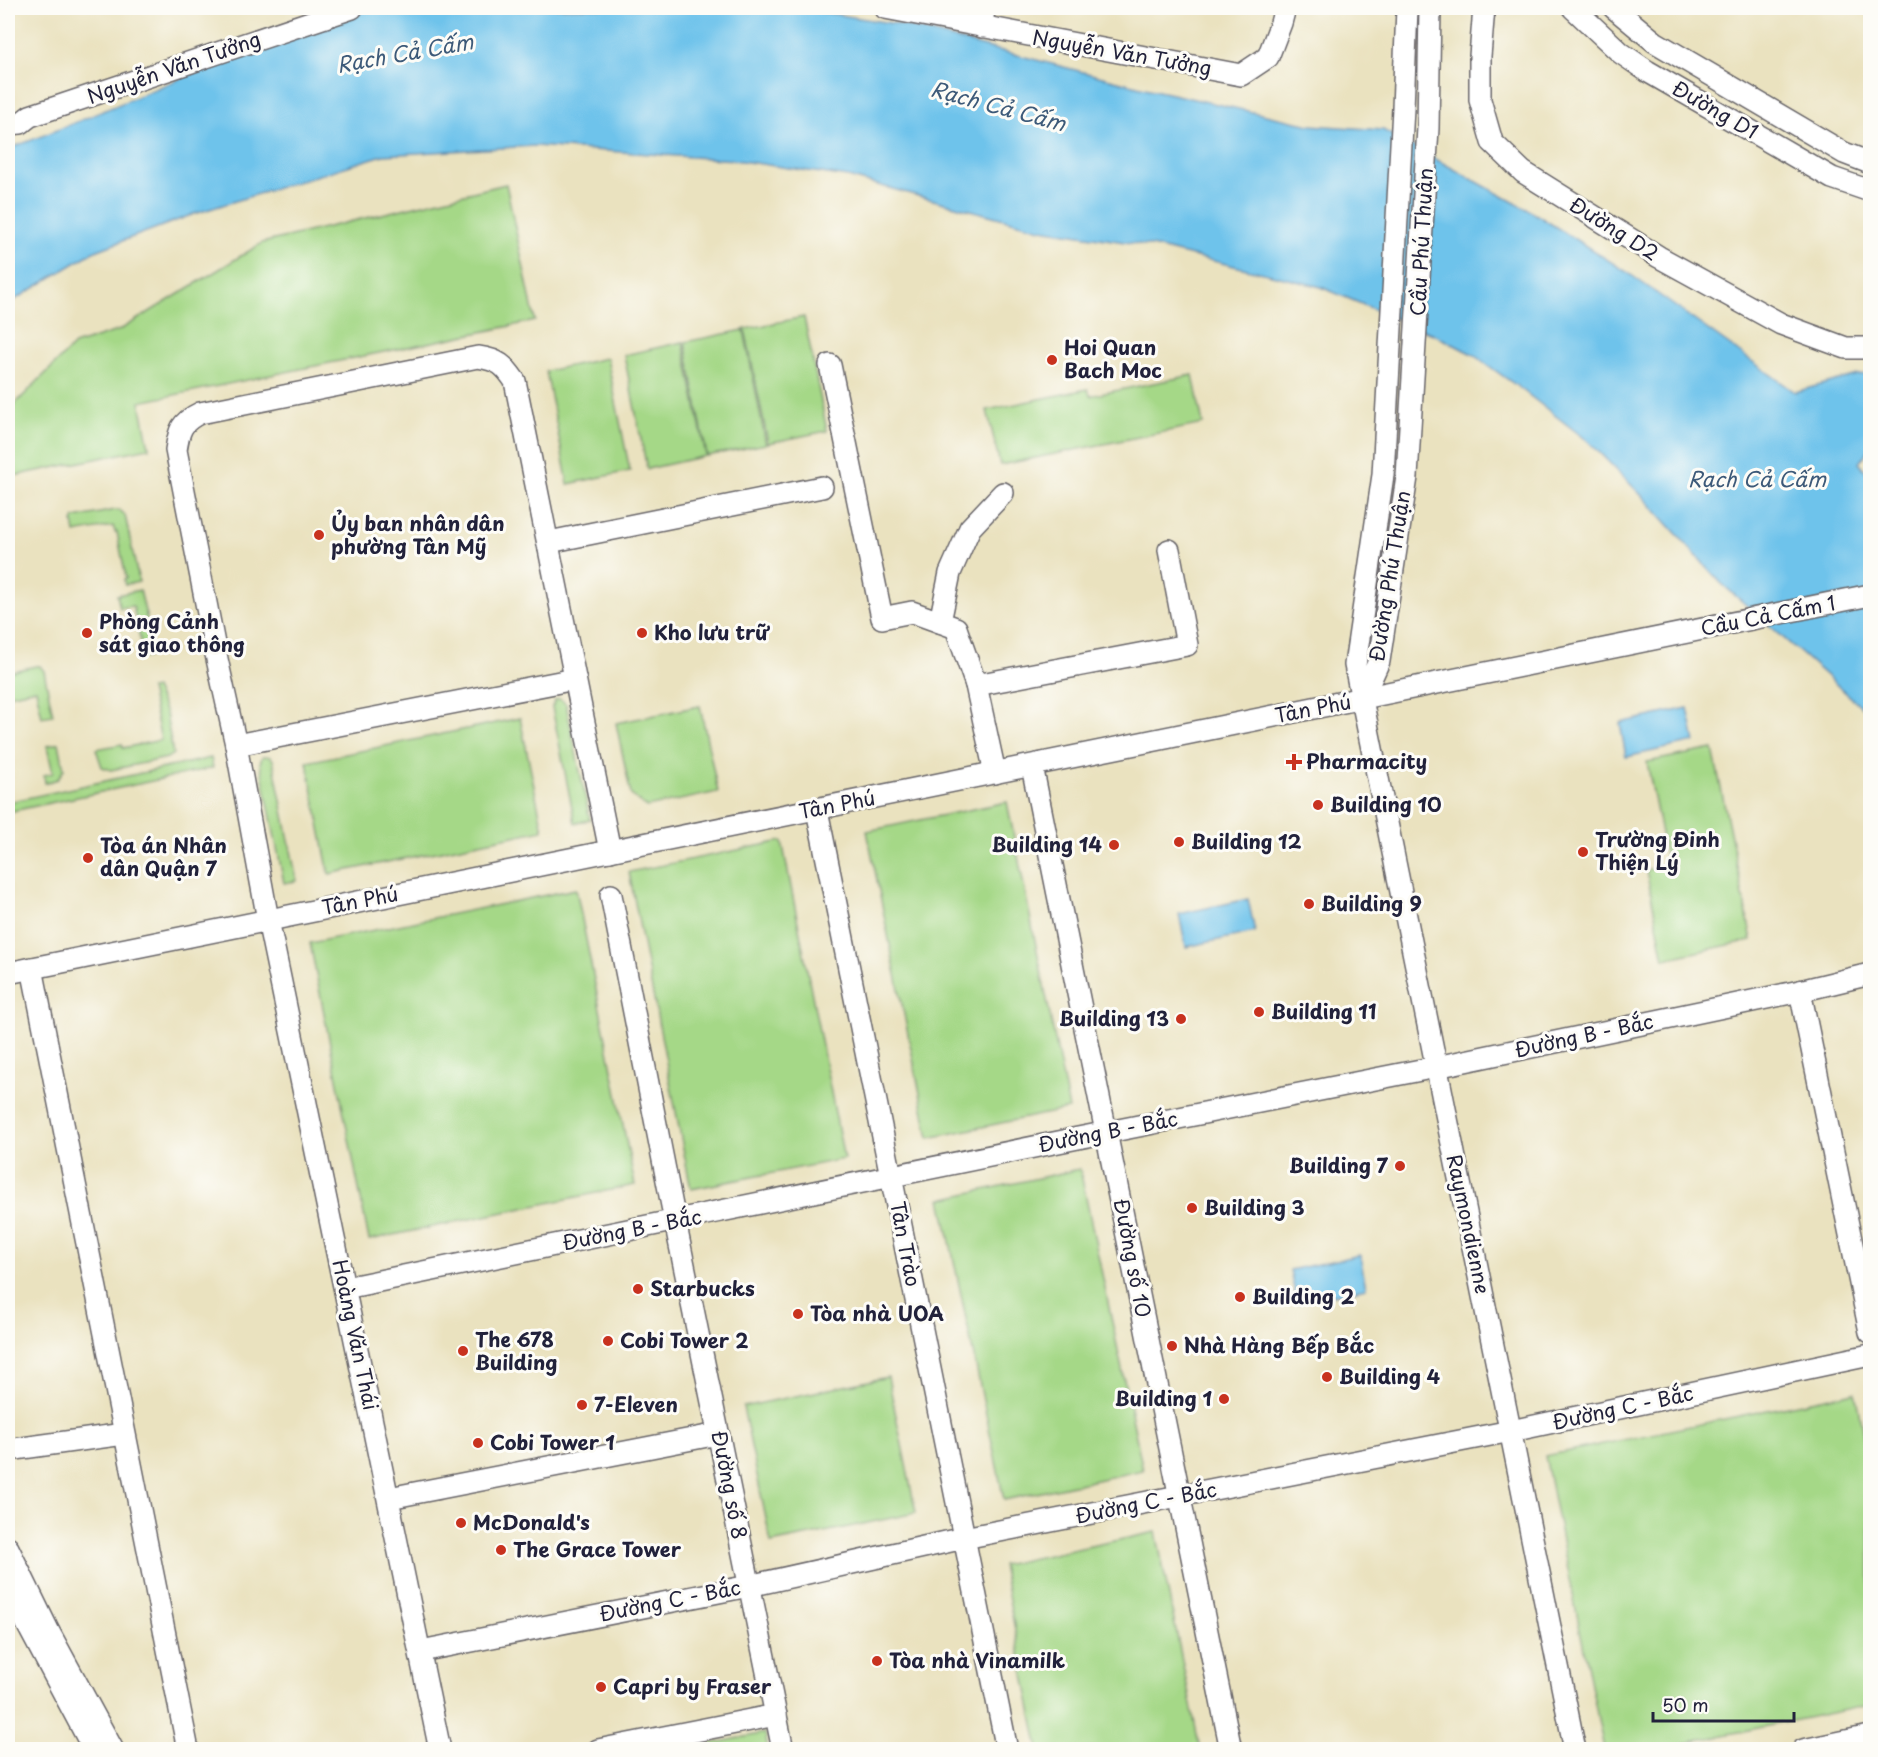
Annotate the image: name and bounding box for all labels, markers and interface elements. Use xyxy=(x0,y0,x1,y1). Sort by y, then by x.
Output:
street label: Nguyễn Văn Tưởng xyxy=(1030,21,1214,83)
street label: Nguyễn Văn Tưởng xyxy=(83,23,264,111)
water label: Rạch Cả Cấm xyxy=(334,24,476,80)
water label: Rạch Cả Cấm xyxy=(928,72,1070,139)
street label: Đường D1 xyxy=(1667,73,1764,146)
street label: Cầu Phú Thuận xyxy=(1402,167,1440,317)
street label: Đường D2 xyxy=(1564,189,1665,267)
place label: Hoi Quan Bach Moc xyxy=(1064,332,1162,385)
marker: Hoi Quan Bach Moc xyxy=(1045,353,1059,367)
water label: Rạch Cả Cấm xyxy=(1688,462,1827,494)
street label: Đường Phú Thuận xyxy=(1361,488,1417,664)
place label: Ủy ban nhân dân phường Tân Mỹ xyxy=(331,508,505,561)
marker: Ủy ban nhân dân phường Tân Mỹ xyxy=(312,528,326,542)
street label: Cầu Cả Cấm 1 xyxy=(1698,587,1838,643)
place label: Phòng Cảnh sát giao thông xyxy=(99,606,245,659)
place label: Kho lưu trữ xyxy=(654,617,771,647)
marker: Phòng Cảnh sát giao thông xyxy=(80,626,94,640)
marker: Kho lưu trữ xyxy=(635,626,649,640)
street label: Tân Phú xyxy=(1272,686,1354,730)
place label: Pharmacity xyxy=(1306,746,1427,776)
marker: Pharmacity xyxy=(1287,755,1301,769)
street label: Tân Phú xyxy=(796,782,878,826)
place label: Building 10 xyxy=(1330,789,1442,819)
marker: Building 10 xyxy=(1311,798,1325,812)
place label: Trường Đinh Thiện Lý xyxy=(1595,824,1720,877)
place label: Building 12 xyxy=(1191,826,1302,856)
place label: Building 14 xyxy=(991,829,1102,859)
place label: Tòa án Nhân dân Quận 7 xyxy=(100,830,227,883)
marker: Building 12 xyxy=(1172,835,1186,849)
marker: Building 14 xyxy=(1107,838,1121,852)
marker: Trường Đinh Thiện Lý xyxy=(1576,845,1590,859)
marker: Tòa án Nhân dân Quận 7 xyxy=(81,851,95,865)
street label: Tân Phú xyxy=(319,878,401,922)
place label: Building 9 xyxy=(1321,888,1422,918)
marker: Building 9 xyxy=(1302,897,1316,911)
place label: Building 11 xyxy=(1271,996,1376,1026)
place label: Building 13 xyxy=(1059,1003,1169,1033)
marker: Building 11 xyxy=(1252,1005,1266,1019)
street label: Đường B - Bắc xyxy=(1512,1006,1656,1064)
marker: Building 13 xyxy=(1174,1012,1188,1026)
street label: Đường B - Bắc xyxy=(1036,1103,1180,1159)
place label: Building 7 xyxy=(1289,1150,1389,1180)
street label: Raymondienne xyxy=(1440,1151,1498,1296)
marker: Building 7 xyxy=(1393,1159,1407,1173)
place label: Building 3 xyxy=(1204,1192,1305,1222)
street label: Đường số 10 xyxy=(1107,1196,1159,1320)
street label: Tân Trào xyxy=(883,1199,929,1289)
street label: Đường B - Bắc xyxy=(560,1201,704,1257)
marker: Building 3 xyxy=(1185,1201,1199,1215)
street label: Hoàng Văn Thái xyxy=(325,1257,387,1413)
place label: Starbucks xyxy=(650,1273,755,1303)
place label: Building 2 xyxy=(1252,1281,1354,1311)
marker: Starbucks xyxy=(631,1282,645,1296)
marker: Building 2 xyxy=(1233,1290,1247,1304)
place label: Tòa nhà UOA xyxy=(810,1298,944,1328)
marker: Tòa nhà UOA xyxy=(791,1307,805,1321)
place label: The 678 Building xyxy=(475,1324,557,1377)
place label: Cobi Tower 2 xyxy=(620,1325,748,1355)
place label: Nhà Hàng Bếp Bắc xyxy=(1184,1330,1374,1360)
marker: Cobi Tower 2 xyxy=(601,1334,615,1348)
marker: Nhà Hàng Bếp Bắc xyxy=(1165,1339,1179,1353)
marker: The 678 Building xyxy=(456,1344,470,1358)
place label: Building 4 xyxy=(1339,1361,1441,1391)
marker: Building 4 xyxy=(1320,1370,1334,1384)
street label: Đường C - Bắc xyxy=(1550,1377,1696,1437)
place label: Building 1 xyxy=(1115,1383,1212,1413)
place label: 7-Eleven xyxy=(594,1389,678,1419)
marker: Building 1 xyxy=(1217,1392,1231,1406)
marker: 7-Eleven xyxy=(575,1398,589,1412)
place label: Cobi Tower 1 xyxy=(490,1427,615,1457)
street label: Đường số 8 xyxy=(705,1428,755,1542)
marker: Cobi Tower 1 xyxy=(471,1436,485,1450)
street label: Đường C - Bắc xyxy=(1073,1474,1219,1530)
place label: McDonald's xyxy=(473,1507,590,1537)
marker: McDonald's xyxy=(454,1516,468,1530)
place label: The Grace Tower xyxy=(513,1534,682,1564)
marker: The Grace Tower xyxy=(494,1543,508,1557)
street label: Đường C - Bắc xyxy=(597,1572,743,1628)
place label: Tòa nhà Vinamilk xyxy=(889,1645,1066,1675)
marker: Tòa nhà Vinamilk xyxy=(870,1654,884,1668)
place label: Capri by Fraser xyxy=(613,1671,772,1701)
marker: Capri by Fraser xyxy=(594,1680,608,1694)
scale bar xyxy=(1653,1685,1794,1723)
text: 50 m xyxy=(1662,1691,1709,1718)

